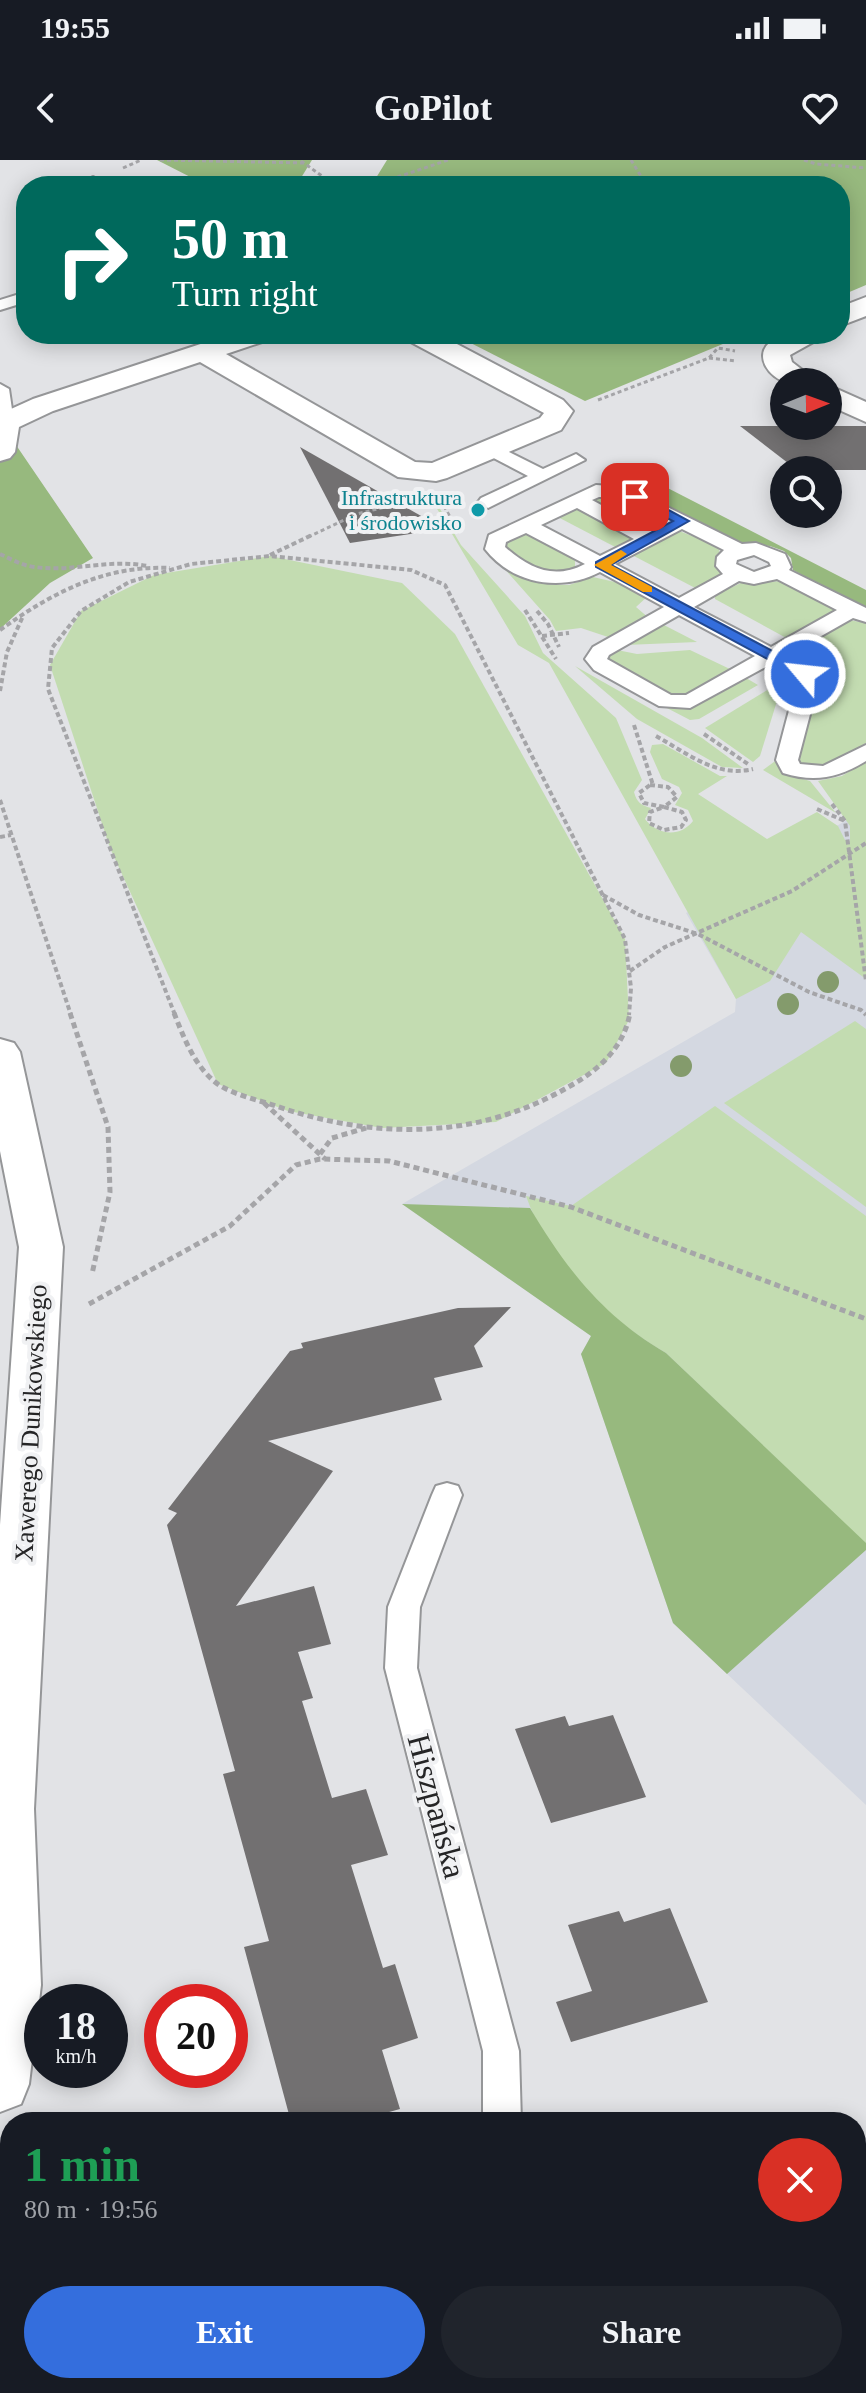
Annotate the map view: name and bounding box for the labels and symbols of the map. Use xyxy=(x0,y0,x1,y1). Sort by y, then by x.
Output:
north arrow xyxy=(770,368,842,440)
pin xyxy=(601,463,669,531)
place label: Infrastruktura i środowisko xyxy=(341,485,462,535)
marker: Infrastruktura i środowisko xyxy=(469,501,487,519)
position arrow xyxy=(763,632,847,716)
street label: Xawerego Dunikowskiego xyxy=(9,1283,53,1563)
street label: Hiszpańska xyxy=(401,1730,473,1882)
speed limit sign: 20 xyxy=(144,1984,248,2088)

